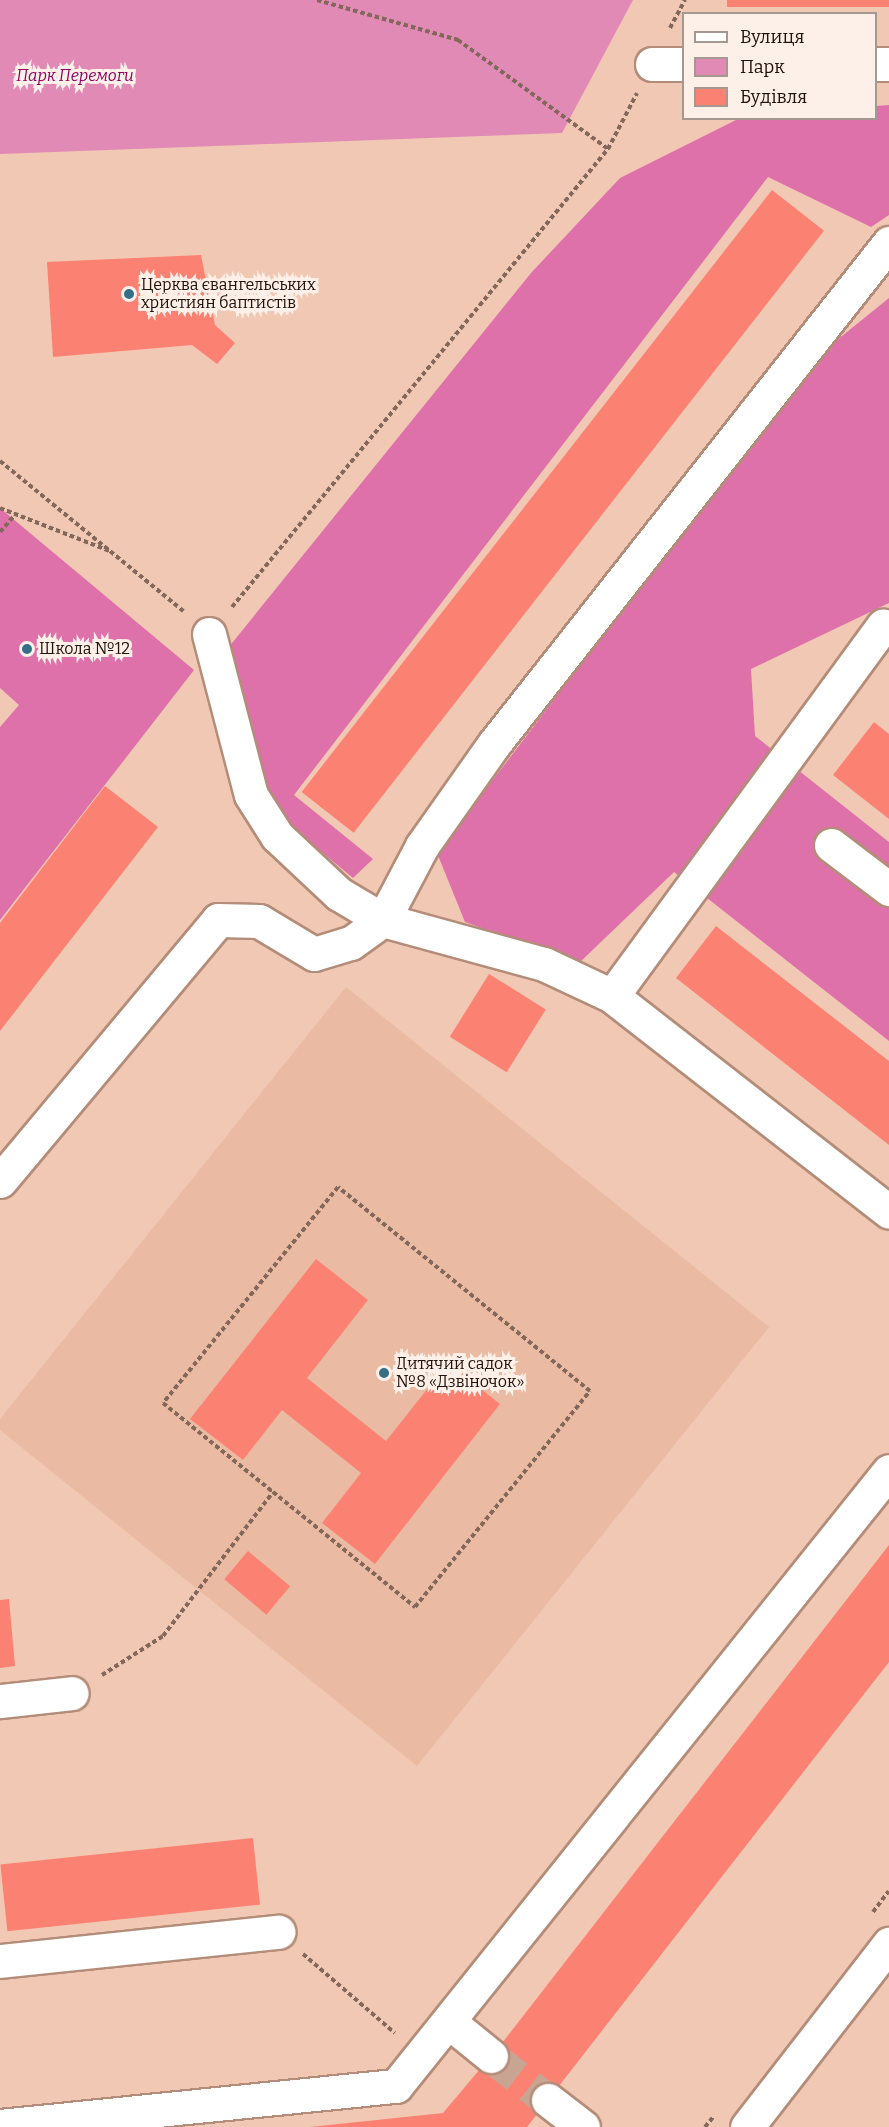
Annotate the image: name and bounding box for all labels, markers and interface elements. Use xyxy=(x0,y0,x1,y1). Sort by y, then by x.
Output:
legend xyxy=(682,12,877,120)
text: Вулиця xyxy=(740,26,804,48)
text: Парк xyxy=(740,56,785,78)
park label: Парк Перемоги xyxy=(16,66,134,86)
text: Будівля xyxy=(740,86,807,108)
place label: Церква євангельських християн баптистів xyxy=(141,275,316,313)
marker: Церква євангельських християн баптистів xyxy=(122,287,136,301)
place label: Школа №12 xyxy=(39,639,130,659)
marker: Школа №12 xyxy=(20,642,34,656)
place label: Дитячий садок №8 «Дзвіночок» xyxy=(396,1354,524,1392)
marker: Дитячий садок №8 «Дзвіночок» xyxy=(377,1366,391,1380)

